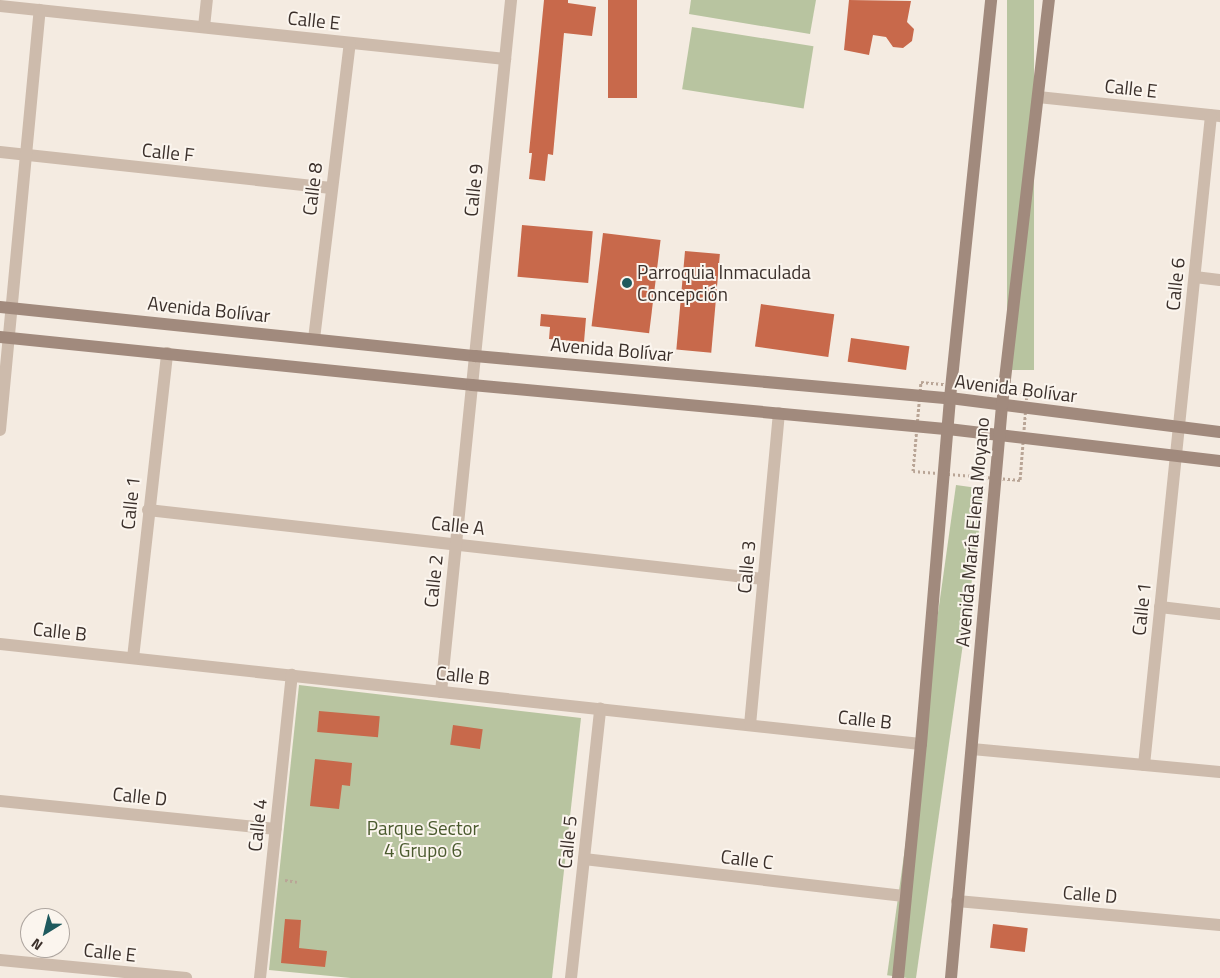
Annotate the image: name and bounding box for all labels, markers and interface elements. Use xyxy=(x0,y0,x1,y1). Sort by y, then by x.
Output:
street label: Calle E xyxy=(286,6,342,34)
street label: Calle E xyxy=(1103,74,1159,102)
street label: Calle F xyxy=(141,138,195,166)
street label: Calle 8 xyxy=(297,161,327,217)
street label: Calle 9 xyxy=(459,162,487,218)
street label: Calle 6 xyxy=(1161,256,1189,312)
place label: Parroquia Inmaculada Concepción xyxy=(637,261,811,305)
marker: Parroquia Inmaculada Concepción xyxy=(621,277,633,289)
street label: Avenida Bolívar xyxy=(147,291,271,327)
street label: Avenida Bolívar xyxy=(550,332,674,366)
street label: Avenida Bolívar xyxy=(954,369,1078,407)
street label: Avenida María Elena Moyano xyxy=(951,416,993,648)
street label: Calle 1 xyxy=(116,475,144,531)
street label: Calle A xyxy=(430,511,486,539)
street label: Calle 3 xyxy=(732,540,760,594)
street label: Calle 2 xyxy=(419,553,447,609)
street label: Calle 1 xyxy=(1127,581,1155,637)
street label: Calle B xyxy=(32,617,88,645)
street label: Calle B xyxy=(435,661,491,689)
street label: Calle B xyxy=(837,705,893,733)
street label: Calle D xyxy=(112,782,168,810)
street label: Calle 4 xyxy=(243,797,271,853)
street label: Calle 5 xyxy=(553,814,581,870)
park label: Parque Sector 4 Grupo 6 xyxy=(367,817,479,861)
street label: Calle C xyxy=(719,844,775,874)
street label: Calle D xyxy=(1062,880,1118,908)
north arrow xyxy=(20,908,70,958)
text: N xyxy=(26,933,47,956)
street label: Calle E xyxy=(82,938,138,966)

